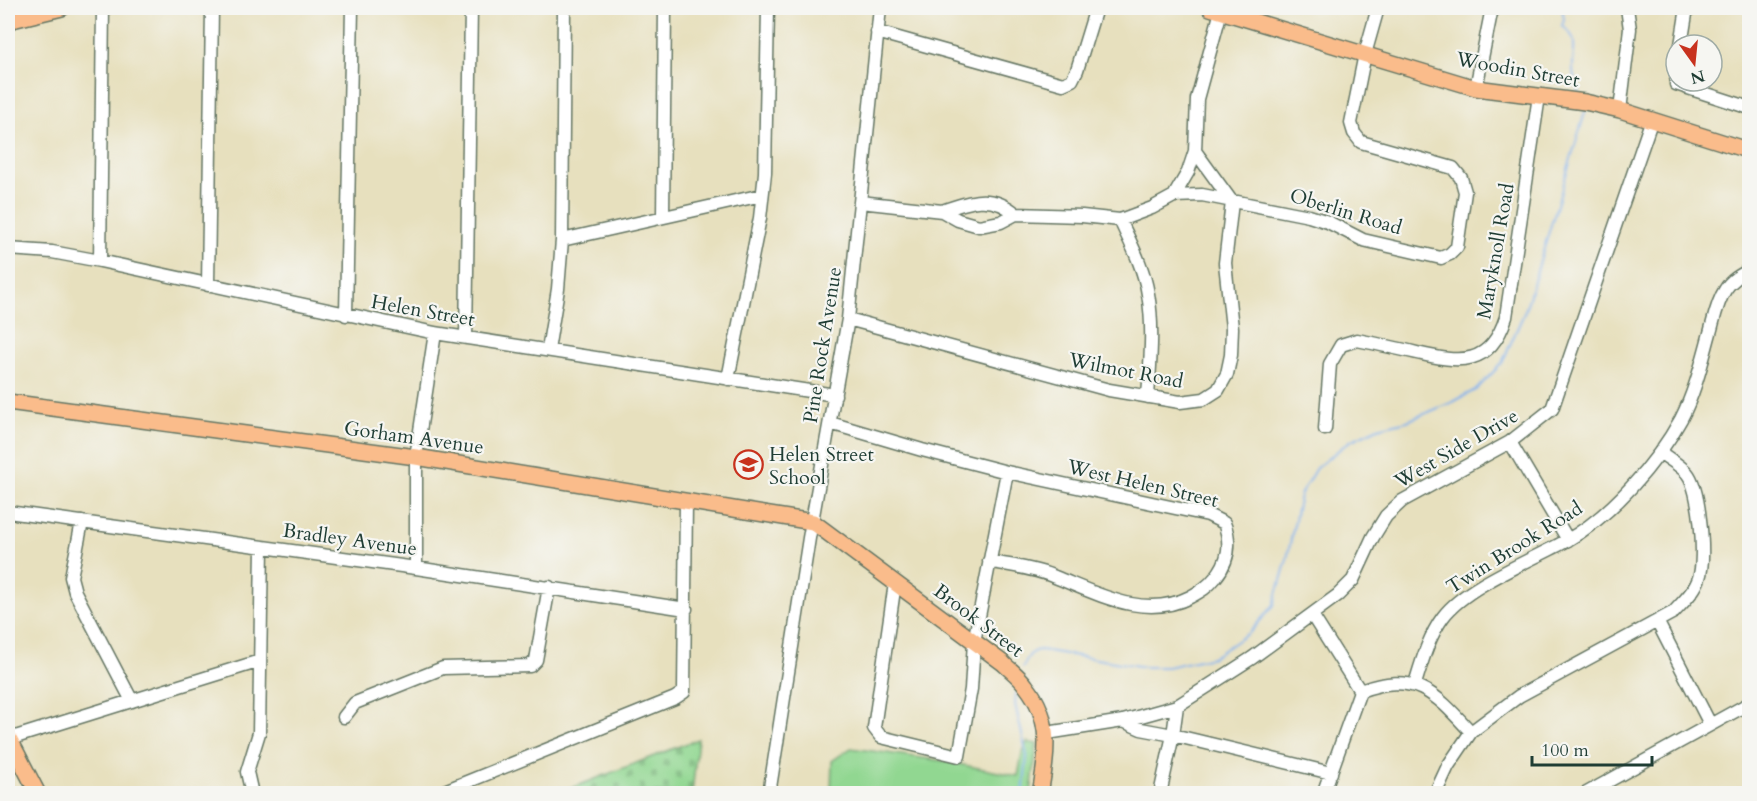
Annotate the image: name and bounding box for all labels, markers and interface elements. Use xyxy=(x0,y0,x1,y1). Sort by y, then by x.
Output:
north arrow xyxy=(1664,33,1724,93)
street label: Woodin Street xyxy=(1453,45,1582,94)
text: N xyxy=(1688,64,1707,89)
street label: Maryknoll Road xyxy=(1470,181,1521,321)
street label: Oberlin Road xyxy=(1287,182,1406,241)
street label: Pine Rock Avenue xyxy=(797,265,848,425)
street label: Helen Street xyxy=(369,288,478,333)
street label: Wilmot Road xyxy=(1065,346,1186,395)
street label: West Side Drive xyxy=(1389,402,1523,495)
street label: Gorham Avenue xyxy=(342,414,485,461)
place label: Helen Street School xyxy=(769,441,875,491)
school or university icon: Helen Street School xyxy=(732,449,764,481)
street label: West Helen Street xyxy=(1064,453,1222,514)
street label: Twin Brook Road xyxy=(1441,495,1588,600)
street label: Bradley Avenue xyxy=(281,517,419,562)
street label: Brook Street xyxy=(928,578,1030,664)
scale bar xyxy=(1532,729,1652,767)
text: 100 m xyxy=(1541,738,1589,763)

